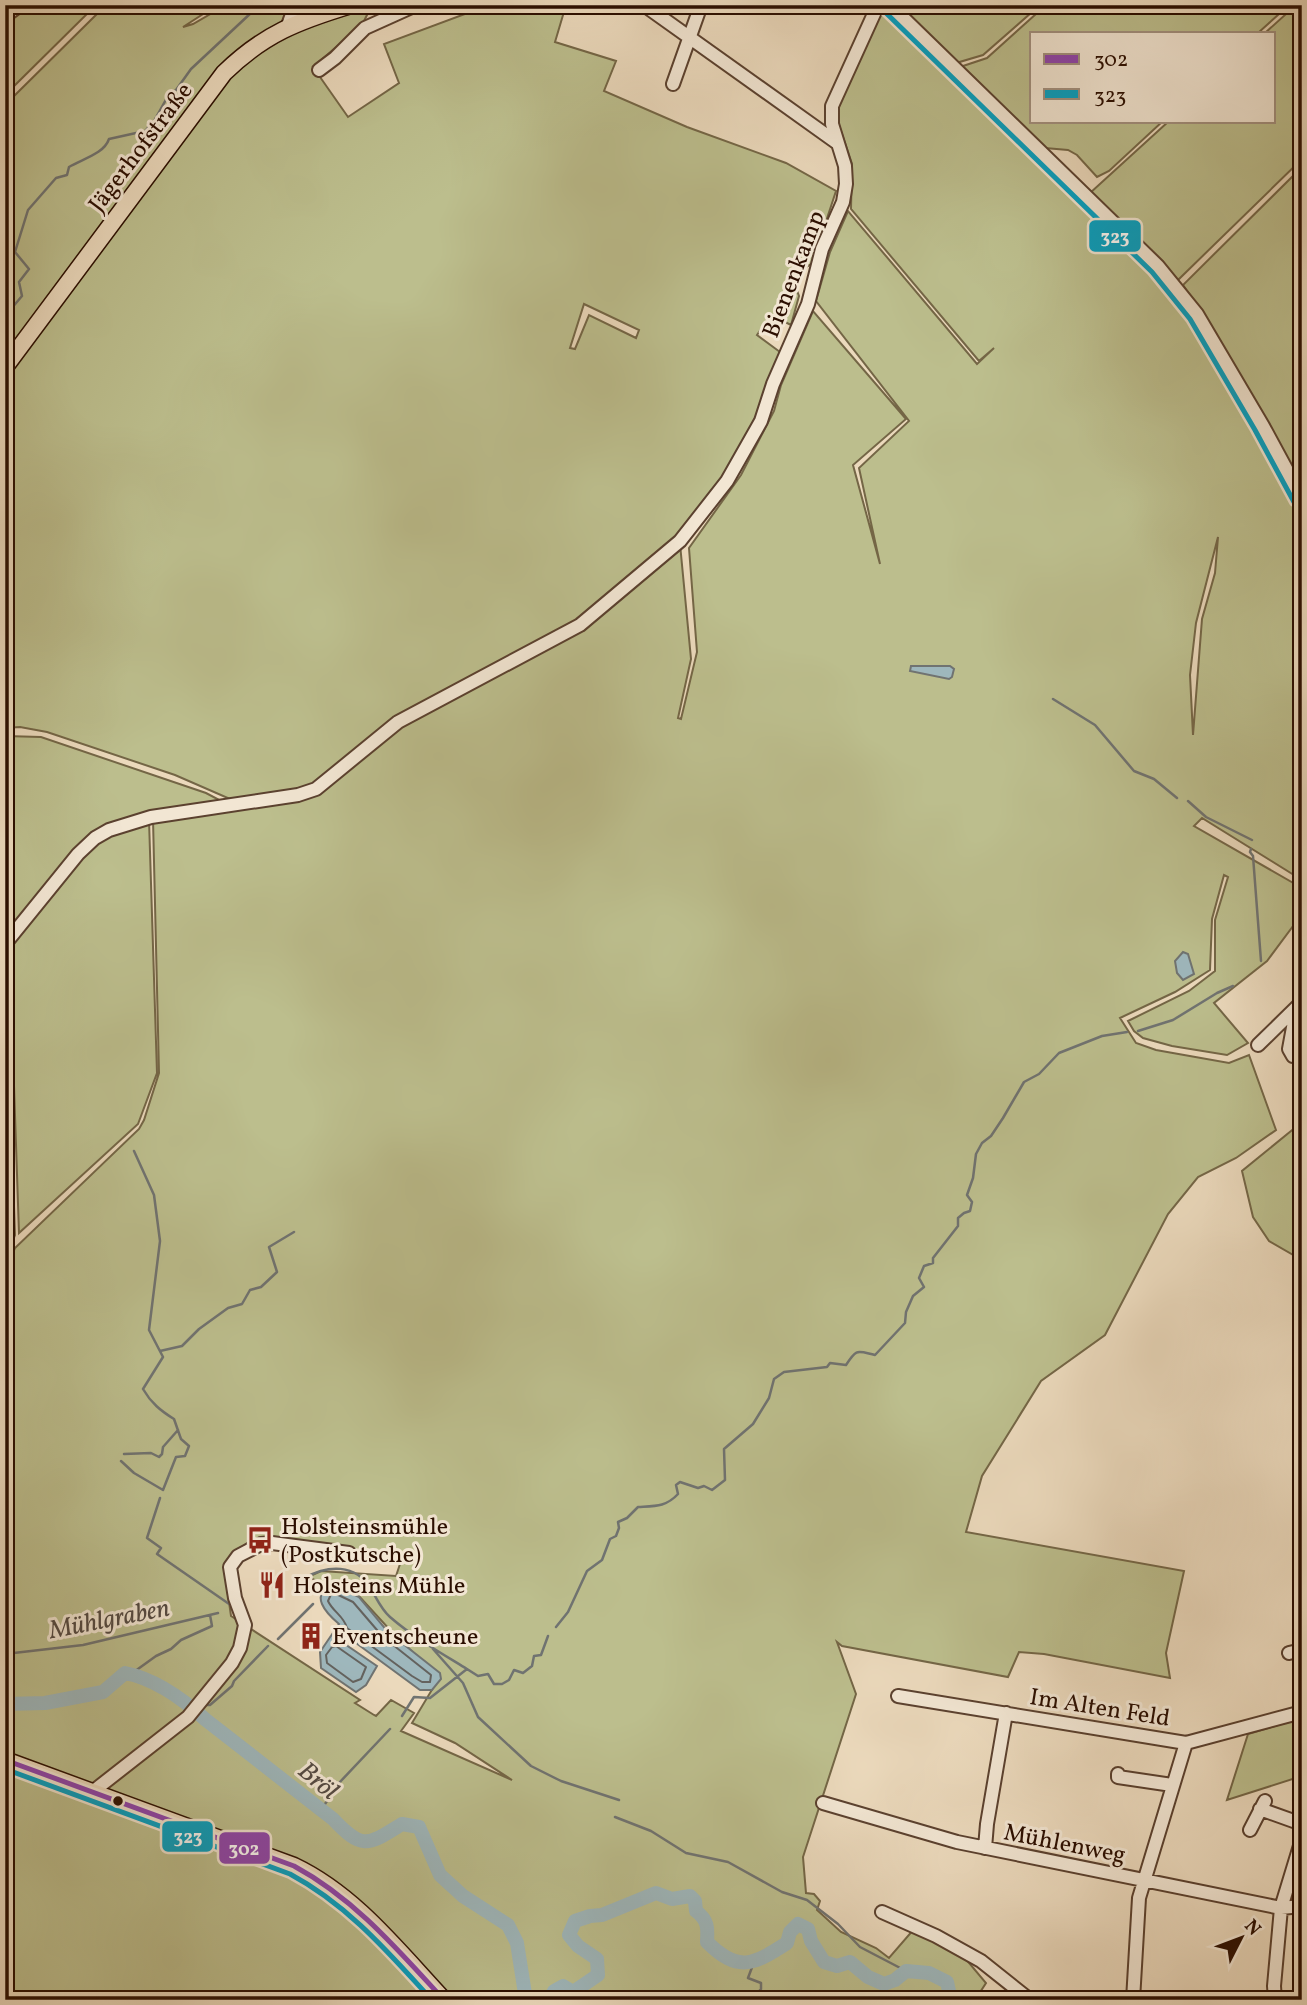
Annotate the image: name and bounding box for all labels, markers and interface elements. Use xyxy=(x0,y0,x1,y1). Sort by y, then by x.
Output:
legend xyxy=(1030,32,1276,122)
text: 302 xyxy=(1094,46,1128,75)
street label: Jägerhofstraße xyxy=(81,76,202,220)
text: 323 xyxy=(1094,82,1126,111)
street label: Bienenkamp xyxy=(755,206,835,343)
line badge: 323 xyxy=(1088,219,1142,253)
text: 323 xyxy=(1101,225,1130,251)
place label: Holsteinsmühle (Postkutsche) xyxy=(281,1511,448,1573)
bus stop icon: Holsteinsmühle (Postkutsche) xyxy=(245,1525,275,1555)
restaurant icon: Holsteins Mühle xyxy=(257,1570,287,1600)
place label: Holsteins Mühle xyxy=(293,1570,466,1604)
water label: Mühlgraben xyxy=(45,1591,173,1649)
building icon: Eventscheune xyxy=(296,1621,326,1651)
place label: Eventscheune xyxy=(332,1621,478,1655)
street label: Im Alten Feld xyxy=(1027,1681,1172,1737)
water label: Bröl xyxy=(290,1754,346,1809)
unlabelled marker xyxy=(111,1794,125,1808)
street label: Mühlenweg xyxy=(1001,1816,1129,1873)
line badge: 323 xyxy=(161,1820,214,1853)
text: 323 xyxy=(174,1825,203,1851)
line badge: 302 xyxy=(218,1831,271,1865)
text: 302 xyxy=(229,1837,260,1863)
north arrow xyxy=(1206,1904,1276,1974)
text: N xyxy=(1238,1914,1267,1942)

